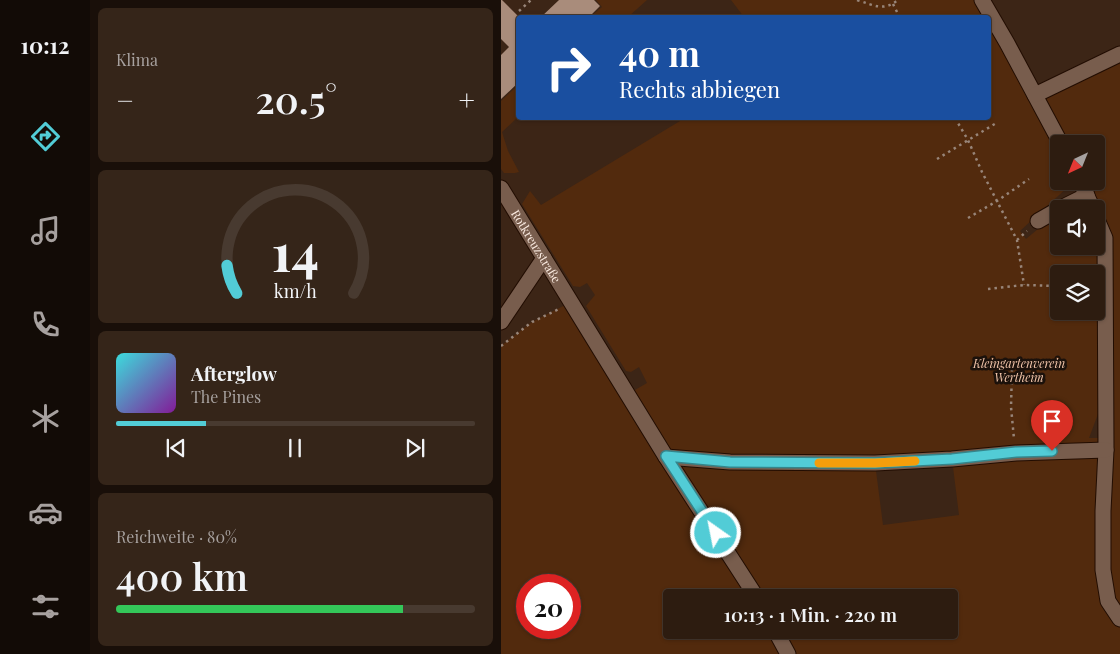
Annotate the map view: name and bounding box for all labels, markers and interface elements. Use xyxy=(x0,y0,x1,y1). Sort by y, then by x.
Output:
text: 40 m xyxy=(619,29,700,76)
text: 10:12 xyxy=(21,30,69,60)
icon: right xyxy=(536,35,601,100)
text: Klima xyxy=(116,49,158,70)
text: 20.5° xyxy=(255,73,337,124)
text: Rechts abbiegen xyxy=(619,74,780,104)
text: − xyxy=(116,81,134,118)
text: + xyxy=(459,81,475,118)
icon: directions xyxy=(28,119,63,154)
north arrow xyxy=(1050,135,1105,190)
map controls xyxy=(1050,135,1105,320)
button: sound xyxy=(1050,200,1105,255)
street label: Rotkreuzstraße xyxy=(508,206,565,286)
icon: music xyxy=(28,213,63,248)
text: 14 xyxy=(272,216,319,285)
button: layers xyxy=(1050,265,1105,320)
text: km/h xyxy=(274,279,317,302)
icon: phone xyxy=(28,307,63,342)
park label: Kleingartenverein Wertheim xyxy=(972,355,1065,385)
text: Afterglow xyxy=(191,360,277,386)
text: The Pines xyxy=(191,386,261,407)
pin xyxy=(1031,400,1073,451)
icon: climate xyxy=(28,401,63,436)
icon: arrive xyxy=(1038,407,1066,435)
icon: previous xyxy=(162,434,190,462)
icon: pause xyxy=(281,434,309,462)
icon: next xyxy=(401,434,429,462)
icon: car xyxy=(28,495,63,530)
position arrow xyxy=(689,506,741,558)
text: Reichweite · 80% xyxy=(116,526,237,547)
text: 400 km xyxy=(116,550,248,601)
speed limit sign: 20 xyxy=(516,574,581,639)
icon: filters xyxy=(28,589,63,624)
text: 10:13 · 1 Min. · 220 m xyxy=(724,601,897,627)

